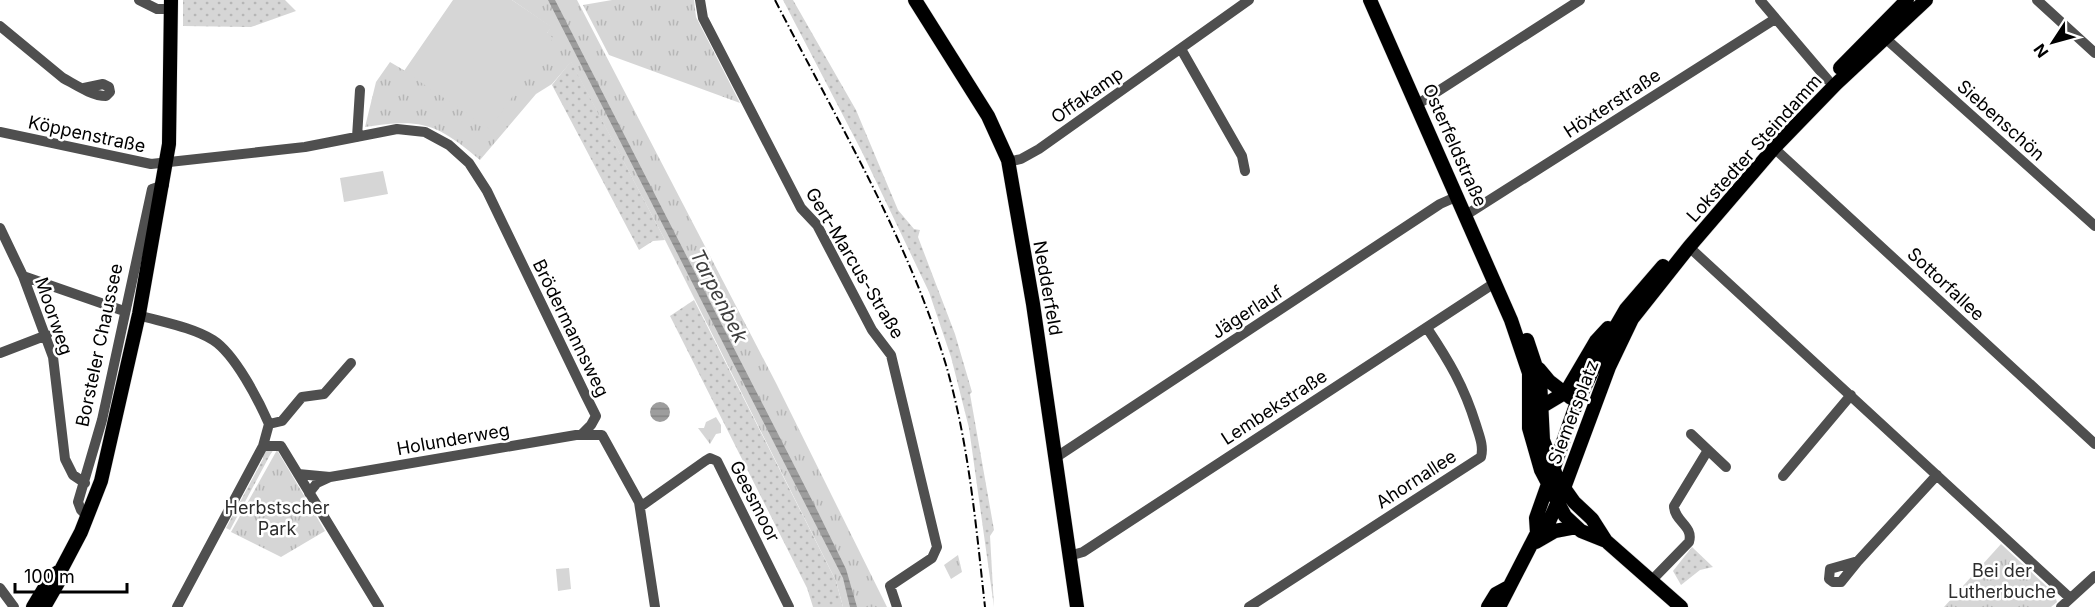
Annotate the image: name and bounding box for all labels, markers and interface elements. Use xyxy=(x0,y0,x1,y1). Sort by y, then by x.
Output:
north arrow xyxy=(2023,12,2083,72)
text: N xyxy=(2029,40,2053,62)
street label: Offakamp xyxy=(1047,63,1127,127)
street label: Höxterstraße xyxy=(1560,64,1664,142)
street label: Lokstedter Steindamm xyxy=(1682,70,1826,226)
street label: Siebenschön xyxy=(1953,75,2049,165)
street label: Osterfeldstraße xyxy=(1418,80,1492,210)
street label: Köppenstraße xyxy=(27,111,147,157)
street label: Gert-Marcus-Straße xyxy=(802,184,908,342)
street label: Nedderfeld xyxy=(1029,239,1067,337)
street label: Sottorfallee xyxy=(1903,243,1989,325)
water label: Tarpenbek xyxy=(685,245,753,348)
street label: Brödermannsweg xyxy=(529,256,613,400)
street label: Borsteler Chaussee xyxy=(71,261,127,429)
street label: Moorweg xyxy=(31,274,77,358)
street label: Jägerlauf xyxy=(1207,281,1287,343)
street label: Siemersplatz xyxy=(1543,357,1603,467)
street label: Lembekstraße xyxy=(1217,365,1331,449)
street label: Holunderweg xyxy=(395,419,511,459)
street label: Ahornallee xyxy=(1372,445,1460,513)
street label: Geesmoor xyxy=(726,457,784,545)
park label: Herbstscher Park xyxy=(225,497,330,539)
scale bar xyxy=(15,556,128,594)
park label: Bei der Lutherbuche xyxy=(1948,560,2056,602)
text: 100 m xyxy=(24,566,75,587)

